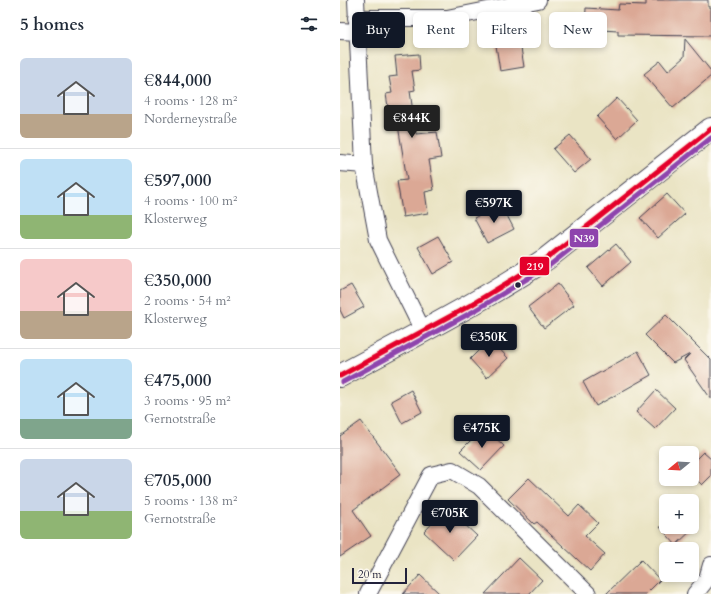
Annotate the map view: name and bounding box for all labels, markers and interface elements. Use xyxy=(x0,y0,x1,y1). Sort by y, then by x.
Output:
chip: Buy xyxy=(352,12,405,48)
chip: Rent xyxy=(413,12,469,48)
chip: Filters xyxy=(477,12,541,48)
chip: New xyxy=(549,12,607,48)
text: 5 homes xyxy=(20,13,84,36)
icon: filters xyxy=(298,13,320,35)
text: €844,000 xyxy=(144,69,211,92)
icon: home xyxy=(52,74,100,122)
text: 4 rooms · 128 m² xyxy=(144,92,237,110)
pin: €844K xyxy=(384,105,440,139)
text: €844K xyxy=(393,109,431,127)
text: Norderneystraße xyxy=(144,110,237,128)
text: €597,000 xyxy=(144,169,211,192)
icon: home xyxy=(52,175,100,223)
pin: €597K xyxy=(466,190,522,224)
text: 4 rooms · 100 m² xyxy=(144,192,237,210)
text: €597K xyxy=(475,194,513,212)
text: Klosterweg xyxy=(144,210,207,228)
line badge: N39 xyxy=(569,228,599,248)
text: N39 xyxy=(574,231,595,246)
line badge: 219 xyxy=(519,256,550,276)
text: 219 xyxy=(527,259,544,274)
text: €350,000 xyxy=(144,269,211,292)
icon: home xyxy=(52,275,100,323)
unlabelled marker xyxy=(513,280,523,290)
text: 2 rooms · 54 m² xyxy=(144,292,231,310)
text: Klosterweg xyxy=(144,310,207,328)
pin: €350K xyxy=(461,324,517,358)
text: €350K xyxy=(470,328,508,346)
text: €475,000 xyxy=(144,369,211,392)
icon: home xyxy=(52,375,100,423)
text: 3 rooms · 95 m² xyxy=(144,392,231,410)
text: Gernotstraße xyxy=(144,410,216,428)
pin: €475K xyxy=(454,415,510,449)
text: €475K xyxy=(463,419,501,437)
north arrow xyxy=(659,446,699,486)
map controls xyxy=(659,446,699,582)
text: €705,000 xyxy=(144,469,211,492)
icon: home xyxy=(52,475,100,523)
text: 5 rooms · 138 m² xyxy=(144,492,237,510)
button: + xyxy=(659,494,699,534)
pin: €705K xyxy=(422,500,478,534)
text: €705K xyxy=(431,504,469,522)
text: Gernotstraße xyxy=(144,510,216,528)
button: − xyxy=(659,542,699,582)
scale bar xyxy=(352,566,407,585)
text: 20 m xyxy=(358,567,382,582)

